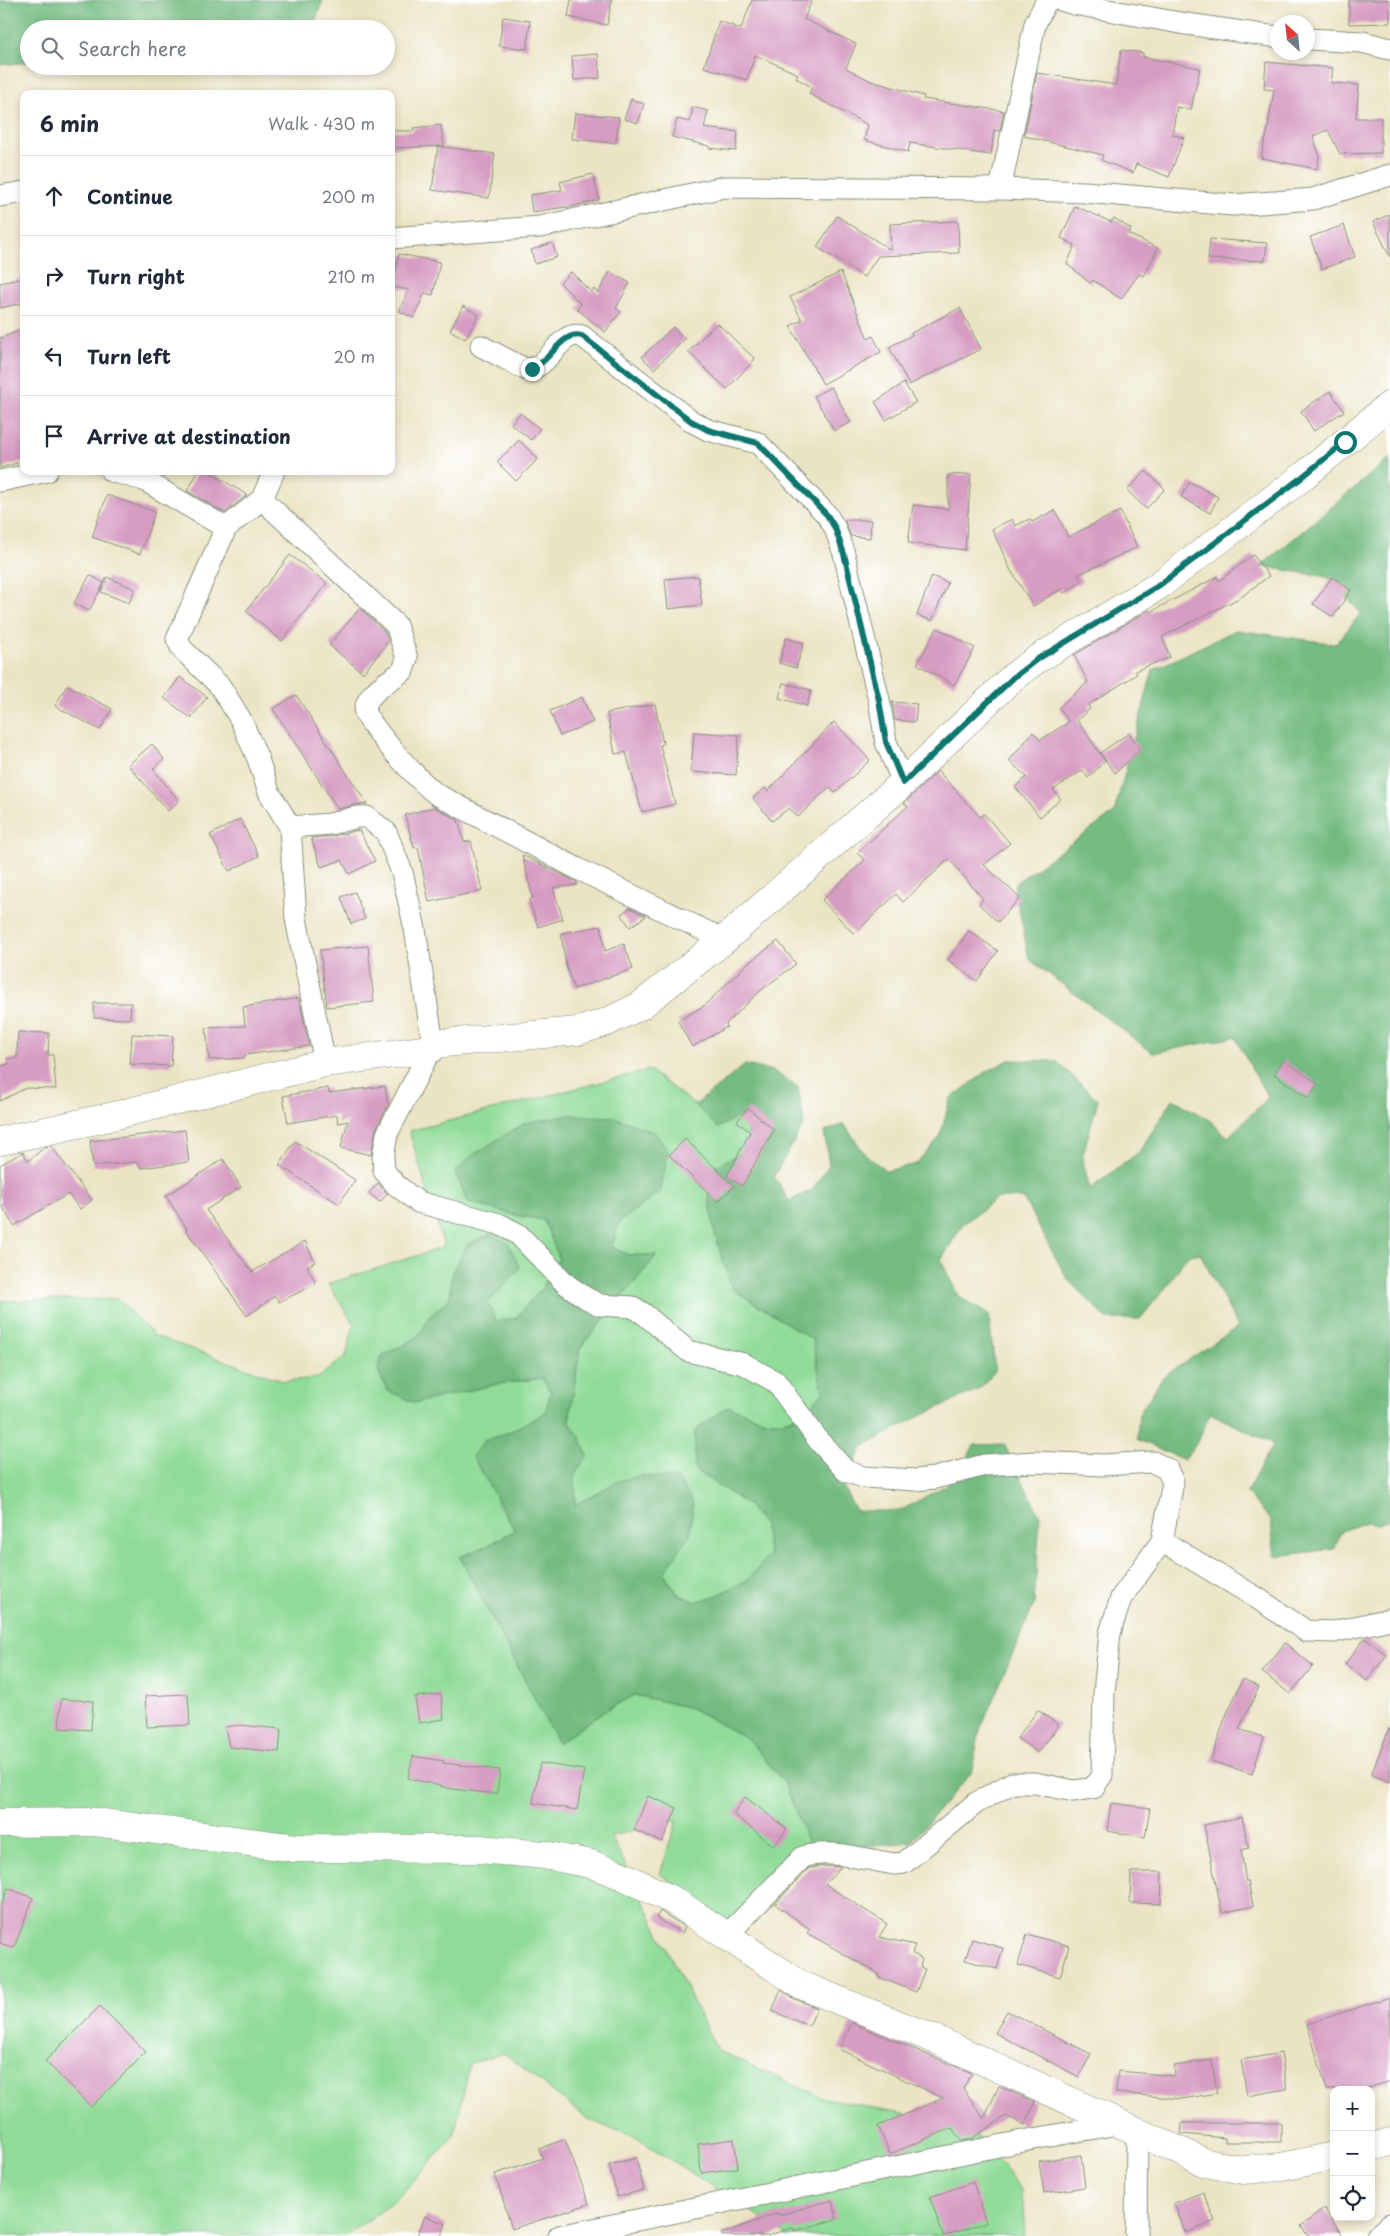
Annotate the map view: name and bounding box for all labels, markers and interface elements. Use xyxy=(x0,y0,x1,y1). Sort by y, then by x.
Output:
north arrow xyxy=(1270,15,1315,60)
search box xyxy=(20,20,395,75)
icon: search xyxy=(38,34,66,62)
text: Search here xyxy=(78,34,187,62)
text: 6 min xyxy=(40,107,99,139)
text: Walk · 430 m xyxy=(268,111,375,135)
icon: ahead xyxy=(40,182,68,210)
text: Continue xyxy=(87,182,173,210)
text: 200 m xyxy=(322,184,375,208)
icon: right xyxy=(40,262,68,290)
text: Turn right xyxy=(87,262,185,290)
text: 210 m xyxy=(327,264,375,288)
icon: left xyxy=(40,342,68,370)
text: Turn left xyxy=(87,342,171,370)
text: 20 m xyxy=(334,344,375,368)
route end xyxy=(521,358,544,381)
icon: arrive xyxy=(40,422,68,450)
text: Arrive at destination xyxy=(87,422,291,450)
route start xyxy=(1334,431,1357,454)
map controls xyxy=(1330,2086,1375,2221)
button: + xyxy=(1330,2086,1375,2131)
button: − xyxy=(1330,2131,1375,2176)
button: locate xyxy=(1330,2176,1375,2221)

